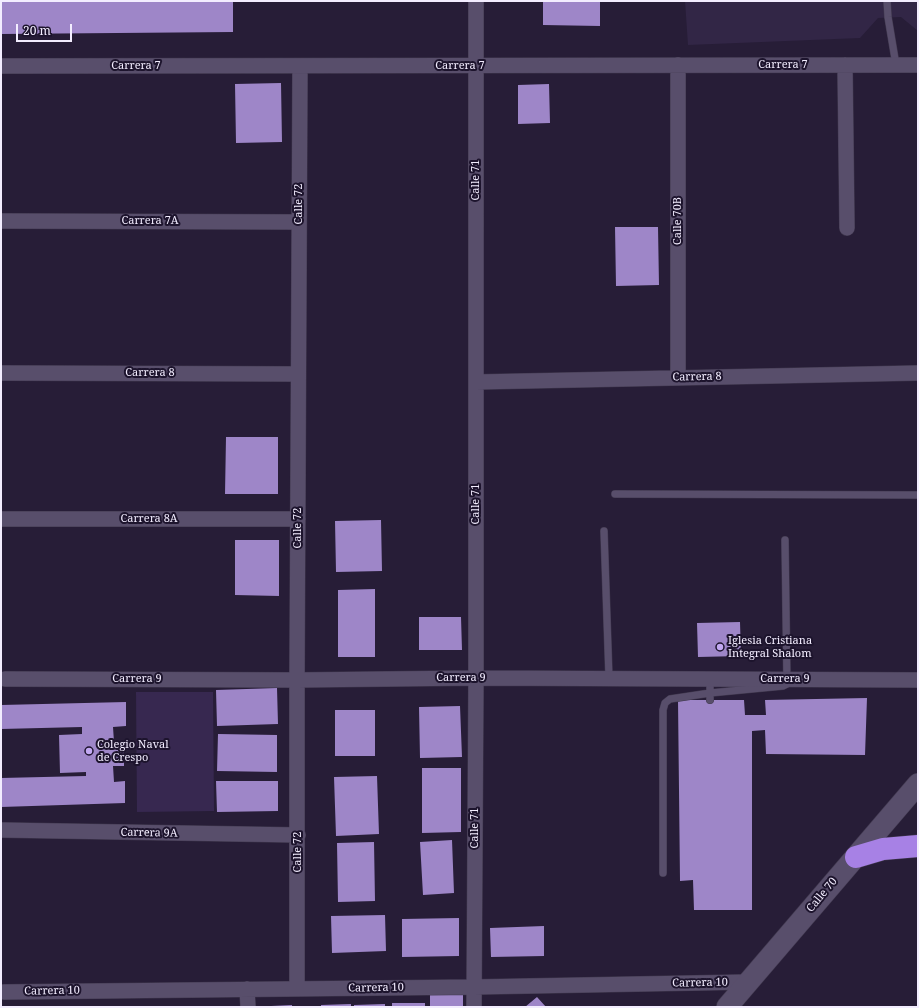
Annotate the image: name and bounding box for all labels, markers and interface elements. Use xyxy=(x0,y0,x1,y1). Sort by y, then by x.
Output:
scale bar xyxy=(18,16,74,42)
text: 20 m xyxy=(23,22,51,39)
street label: Carrera 7 xyxy=(758,58,808,72)
street label: Carrera 7 xyxy=(111,59,161,73)
street label: Carrera 7 xyxy=(435,59,485,73)
street label: Calle 71 xyxy=(469,160,483,200)
street label: Calle 72 xyxy=(292,184,306,224)
street label: Calle 70B xyxy=(671,197,685,245)
street label: Carrera 7A xyxy=(121,214,179,228)
street label: Carrera 8 xyxy=(125,366,175,380)
street label: Carrera 8 xyxy=(672,370,722,384)
street label: Calle 71 xyxy=(469,484,483,524)
street label: Calle 72 xyxy=(291,508,305,548)
street label: Carrera 8A xyxy=(120,512,178,526)
place label: Iglesia Cristiana Integral Shalom xyxy=(728,634,812,660)
marker: Iglesia Cristiana Integral Shalom xyxy=(715,642,725,652)
street label: Carrera 9 xyxy=(436,671,486,685)
street label: Carrera 9 xyxy=(112,672,162,686)
street label: Carrera 9 xyxy=(760,672,810,686)
place label: Colegio Naval de Crespo xyxy=(97,738,169,764)
marker: Colegio Naval de Crespo xyxy=(84,746,94,756)
street label: Calle 71 xyxy=(468,808,482,848)
street label: Carrera 9A xyxy=(120,826,178,840)
street label: Calle 72 xyxy=(291,832,305,872)
street label: Calle 70 xyxy=(804,875,840,915)
street label: Carrera 10 xyxy=(672,976,728,990)
street label: Carrera 10 xyxy=(348,981,404,995)
street label: Carrera 10 xyxy=(24,984,80,998)

